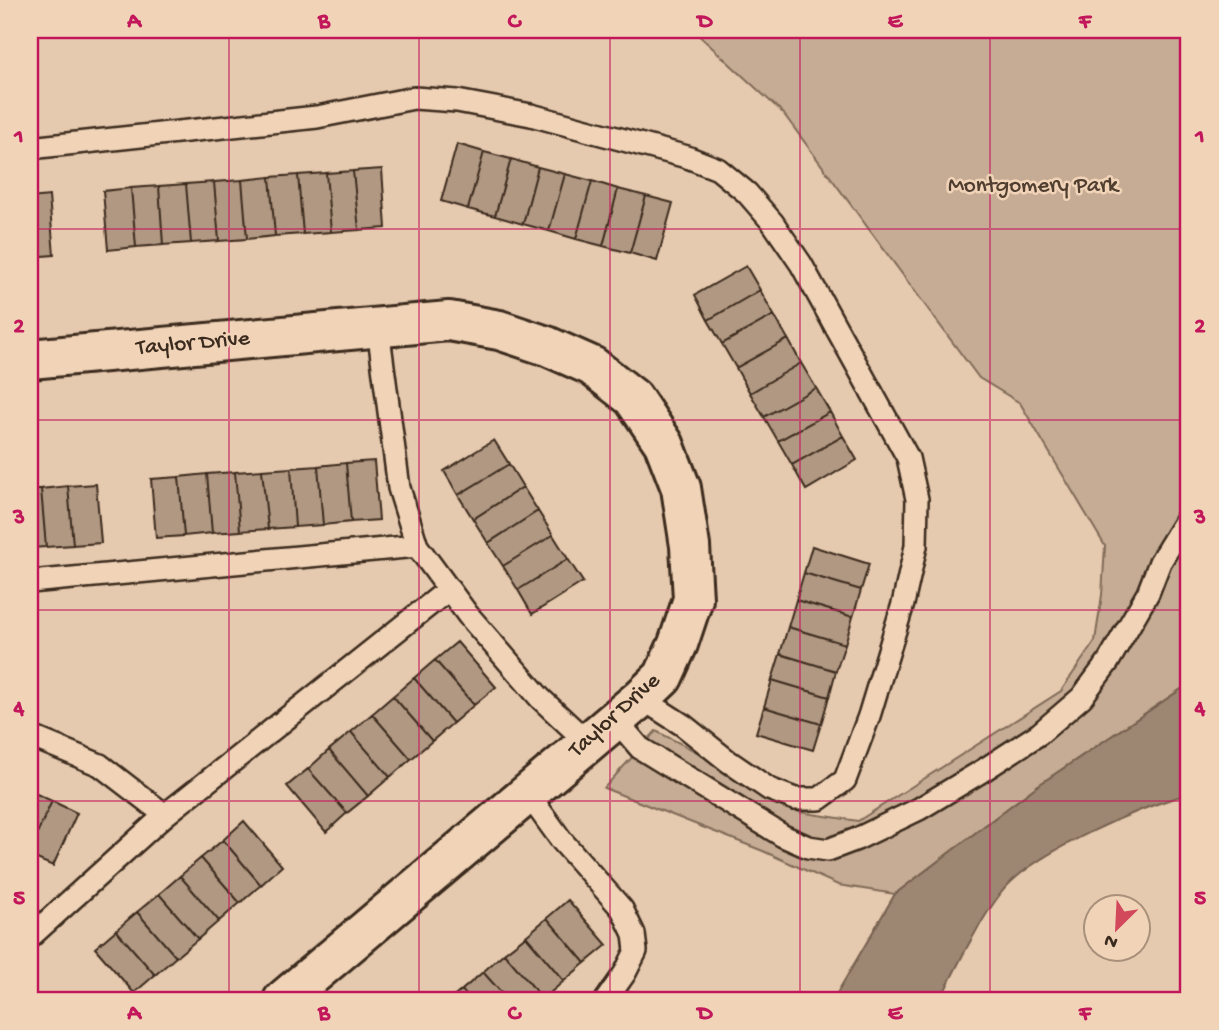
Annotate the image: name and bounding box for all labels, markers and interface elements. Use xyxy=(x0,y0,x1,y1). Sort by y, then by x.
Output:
text: A xyxy=(126,9,142,36)
text: B xyxy=(317,9,331,36)
text: C xyxy=(508,9,523,36)
text: D xyxy=(696,9,714,36)
text: E xyxy=(888,9,904,36)
text: F xyxy=(1078,9,1093,36)
text: 1 xyxy=(13,124,24,151)
text: 1 xyxy=(1194,124,1205,151)
park label: Montgomery Park xyxy=(948,173,1121,200)
text: 2 xyxy=(13,314,25,341)
text: 2 xyxy=(1194,314,1206,341)
street label: Taylor Drive xyxy=(133,326,252,363)
text: 3 xyxy=(12,505,25,532)
text: 3 xyxy=(1193,505,1206,532)
street label: Taylor Drive xyxy=(562,667,667,765)
text: 4 xyxy=(13,696,25,723)
text: 4 xyxy=(1194,696,1206,723)
text: 5 xyxy=(13,886,25,913)
text: 5 xyxy=(1194,886,1206,913)
north arrow xyxy=(1082,894,1152,964)
text: N xyxy=(1101,927,1122,953)
text: A xyxy=(126,1001,142,1028)
text: B xyxy=(317,1001,331,1028)
text: C xyxy=(508,1001,523,1028)
text: D xyxy=(696,1001,714,1028)
text: E xyxy=(888,1001,904,1028)
text: F xyxy=(1078,1001,1093,1028)

